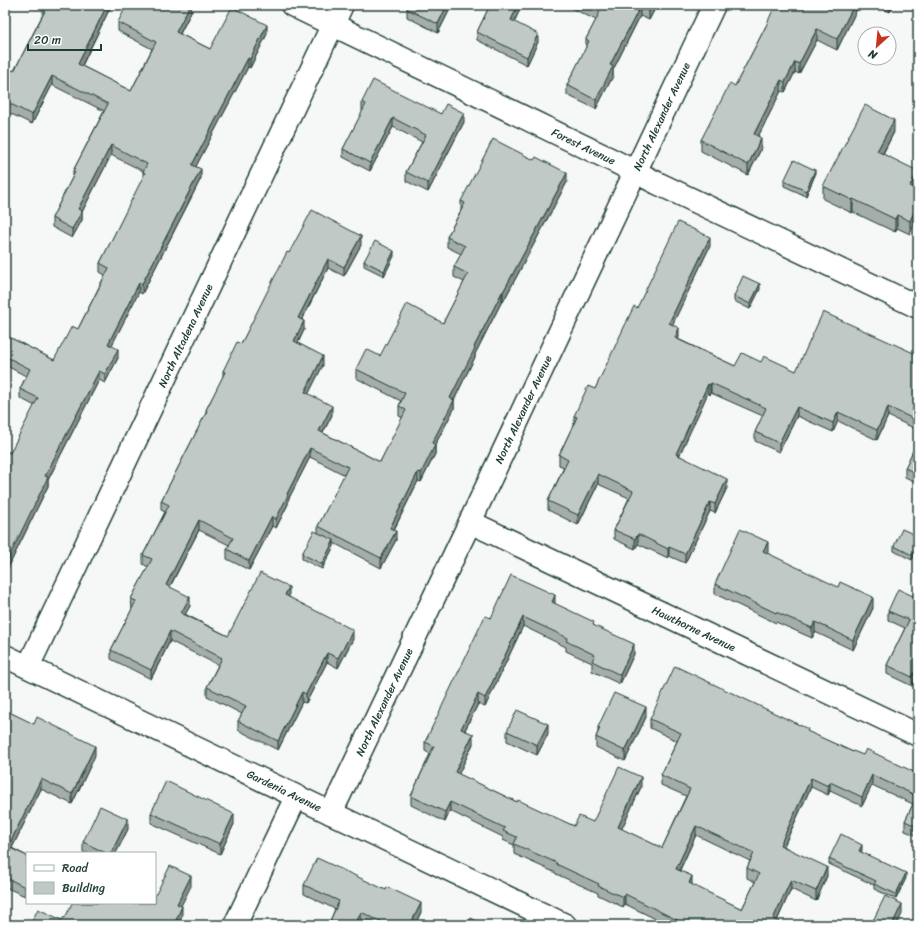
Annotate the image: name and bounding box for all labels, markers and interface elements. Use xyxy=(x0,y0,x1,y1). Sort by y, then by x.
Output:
scale bar xyxy=(28,26,101,52)
north arrow xyxy=(857,26,897,66)
text: 20 m xyxy=(34,29,61,51)
text: N xyxy=(865,44,881,65)
street label: North Alexander Avenue xyxy=(628,59,696,174)
street label: Forest Avenue xyxy=(548,123,619,171)
street label: North Altadena Avenue xyxy=(153,280,219,391)
street label: North Alexander Avenue xyxy=(490,352,558,467)
street label: Hawthorne Avenue xyxy=(649,601,740,657)
street label: North Alexander Avenue xyxy=(350,644,419,760)
street label: Gardenia Avenue xyxy=(243,765,325,817)
legend xyxy=(26,852,156,904)
text: Road xyxy=(62,857,89,879)
text: Building xyxy=(62,877,105,899)

